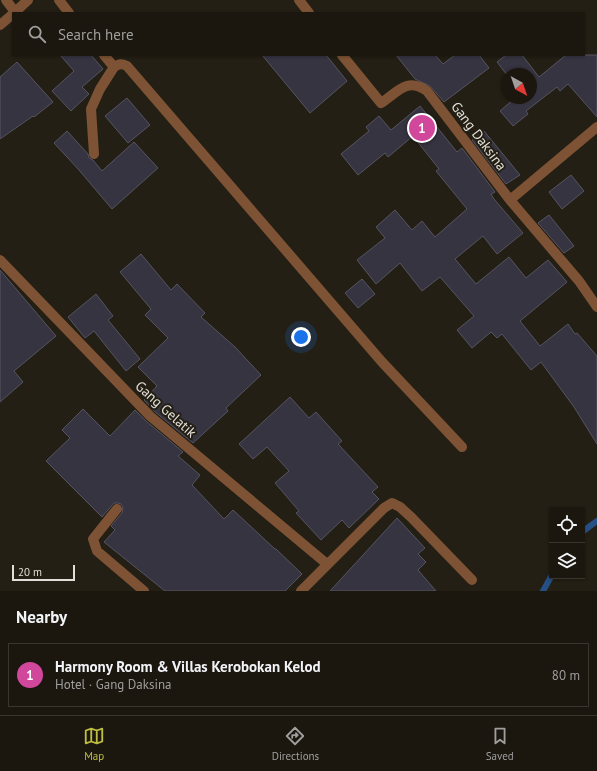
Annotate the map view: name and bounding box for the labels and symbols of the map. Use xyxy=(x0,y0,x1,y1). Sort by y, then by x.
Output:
north arrow xyxy=(501,68,537,104)
street label: Gang Daksina xyxy=(447,98,511,174)
pin: 1 xyxy=(409,113,435,143)
your location xyxy=(291,327,311,347)
street label: Gang Gelatik xyxy=(132,377,201,441)
scale bar xyxy=(12,563,75,582)

